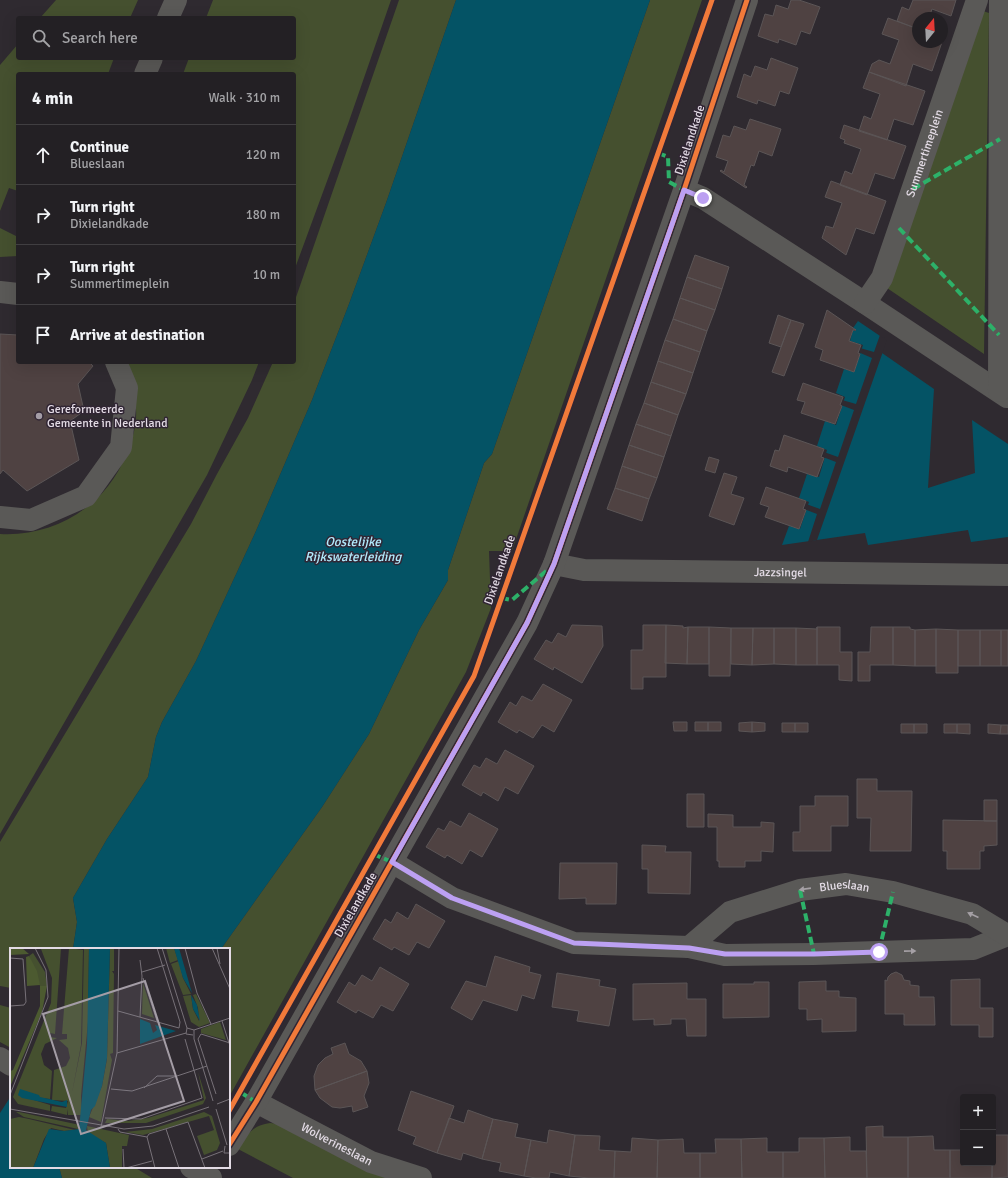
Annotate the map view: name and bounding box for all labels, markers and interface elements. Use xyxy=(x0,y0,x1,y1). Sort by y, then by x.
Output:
north arrow xyxy=(912,12,948,48)
search box xyxy=(16,16,296,60)
icon: search xyxy=(30,27,52,49)
text: Search here xyxy=(62,29,138,47)
text: 4 min xyxy=(32,88,73,109)
text: Walk · 310 m xyxy=(209,90,280,106)
street label: Dixielandkade xyxy=(672,103,708,177)
street label: Summertimeplein xyxy=(903,107,947,199)
text: Continue xyxy=(70,138,129,156)
icon: ahead xyxy=(32,144,54,166)
text: 120 m xyxy=(246,147,280,163)
text: Blueslaan xyxy=(70,156,125,172)
route end xyxy=(694,189,712,207)
text: Turn right xyxy=(70,198,135,216)
icon: right xyxy=(32,204,54,226)
text: 180 m xyxy=(246,207,280,223)
text: Dixielandkade xyxy=(70,216,149,232)
text: Turn right xyxy=(70,258,135,276)
icon: right xyxy=(32,264,54,286)
text: 10 m xyxy=(253,267,280,283)
text: Summertimeplein xyxy=(70,276,169,292)
icon: arrive xyxy=(32,324,54,346)
text: Arrive at destination xyxy=(70,326,205,344)
place label: Gereformeerde Gemeente in Nederland xyxy=(47,402,168,431)
marker: Gereformeerde Gemeente in Nederland xyxy=(34,411,44,421)
street label: Dixielandkade xyxy=(481,533,519,607)
water label: Oostelijke Rijkswaterleiding xyxy=(305,534,402,565)
street label: Jazzsingel xyxy=(754,565,807,580)
street label: Dixielandkade xyxy=(331,870,381,940)
street label: Blueslaan xyxy=(818,876,871,895)
one-way arrow xyxy=(799,886,811,892)
one-way arrow xyxy=(966,912,978,918)
route start xyxy=(870,943,888,961)
inset map xyxy=(10,948,230,1168)
one-way arrow xyxy=(904,948,917,954)
map controls xyxy=(960,1094,996,1166)
button: + xyxy=(960,1094,996,1130)
street label: Wolverineslaan xyxy=(298,1119,375,1169)
button: − xyxy=(960,1130,996,1166)

